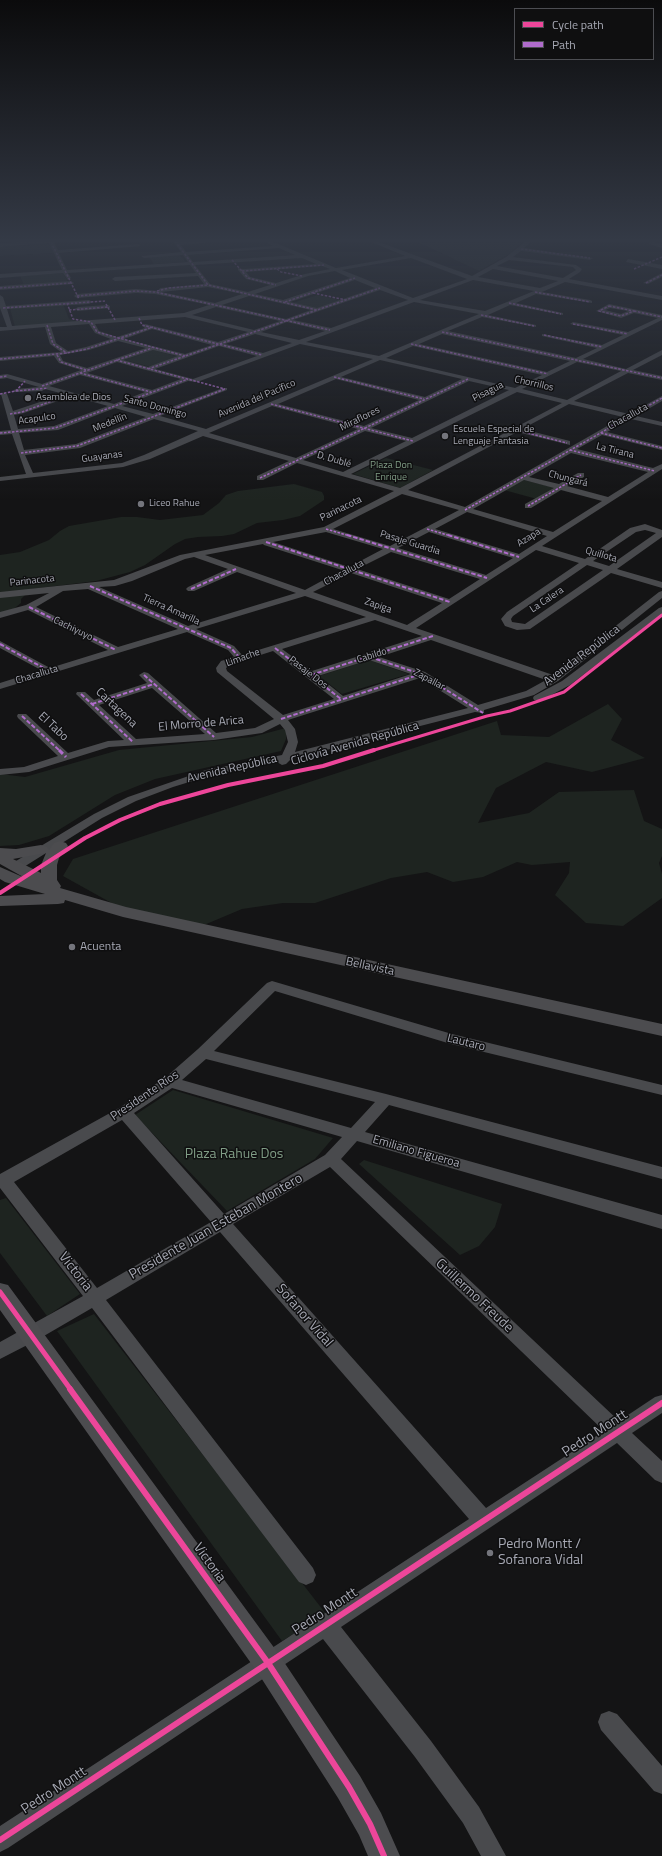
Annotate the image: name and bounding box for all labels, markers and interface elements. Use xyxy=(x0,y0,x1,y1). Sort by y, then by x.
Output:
legend xyxy=(514,8,654,60)
text: Cycle path xyxy=(552,15,604,34)
text: Path xyxy=(552,35,576,54)
street label: Chorrillos xyxy=(513,374,555,394)
street label: Avenida del Pacífico xyxy=(216,377,298,421)
street label: Pisagua xyxy=(470,379,506,405)
place label: Asamblea de Dios xyxy=(36,392,111,404)
marker: Asamblea de Dios xyxy=(23,393,33,403)
street label: Santo Domingo xyxy=(122,393,188,421)
street label: Chacalluta xyxy=(606,401,650,433)
street label: Miraflores xyxy=(338,404,382,434)
street label: Acapulco xyxy=(17,410,57,428)
street label: Medellín xyxy=(91,411,129,435)
place label: Escuela Especial de Lenguaje Fantasia xyxy=(453,424,534,448)
marker: Escuela Especial de Lenguaje Fantasia xyxy=(440,431,450,441)
street label: La Tirana xyxy=(595,441,635,461)
street label: Guayanas xyxy=(81,448,123,466)
street label: D. Dublé xyxy=(316,449,352,471)
park label: Plaza Don Enrique xyxy=(370,460,412,484)
street label: Chungará xyxy=(547,468,589,490)
street label: Parinacota xyxy=(318,494,364,524)
place label: Liceo Rahue xyxy=(149,498,200,510)
marker: Liceo Rahue xyxy=(136,499,146,509)
street label: Azapa xyxy=(515,526,543,550)
street label: Pasaje Guardia xyxy=(378,528,442,558)
street label: Quillota xyxy=(584,545,618,565)
street label: Chacalluta xyxy=(322,557,366,589)
street label: Parinacota xyxy=(9,573,55,589)
street label: La Calera xyxy=(528,584,566,616)
street label: Tierra Amarilla xyxy=(141,592,201,628)
street label: Zapiga xyxy=(363,596,393,616)
street label: Cachiyuyo xyxy=(51,614,95,644)
street label: Avenida República xyxy=(541,623,623,689)
street label: Limache xyxy=(224,646,262,670)
street label: Cabildo xyxy=(356,646,388,666)
street label: Pasaje Dos xyxy=(286,654,330,692)
street label: Chacalluta xyxy=(14,663,60,687)
street label: Zapallar xyxy=(411,667,447,693)
street label: Cartagena xyxy=(92,685,140,731)
street label: El Tabo xyxy=(35,709,71,745)
street label: El Morro de Arica xyxy=(158,713,244,735)
street label: Ciclovía Avenida República xyxy=(289,719,421,769)
street label: Avenida República xyxy=(186,752,278,786)
place label: Acuenta xyxy=(80,940,121,954)
marker: Acuenta xyxy=(67,942,77,952)
street label: Bellavista xyxy=(344,955,396,979)
street label: Lautaro xyxy=(445,1031,487,1055)
street label: Presidente Ríos xyxy=(108,1068,182,1124)
street label: Emiliano Figueroa xyxy=(371,1133,461,1171)
park label: Plaza Rahue Dos xyxy=(185,1147,283,1163)
street label: Presidente Juan Esteban Montero xyxy=(126,1170,306,1284)
street label: Victoria xyxy=(55,1249,95,1295)
street label: Guillermo Freude xyxy=(432,1256,516,1336)
street label: Sofanor Vidal xyxy=(272,1281,336,1351)
street label: Pedro Montt xyxy=(559,1407,631,1461)
place label: Pedro Montt / Sofanora Vidal xyxy=(498,1537,583,1570)
street label: Victoria xyxy=(189,1540,229,1586)
marker: Pedro Montt / Sofanora Vidal xyxy=(485,1548,495,1558)
street label: Pedro Montt xyxy=(289,1585,361,1639)
street label: Pedro Montt xyxy=(18,1764,90,1818)

